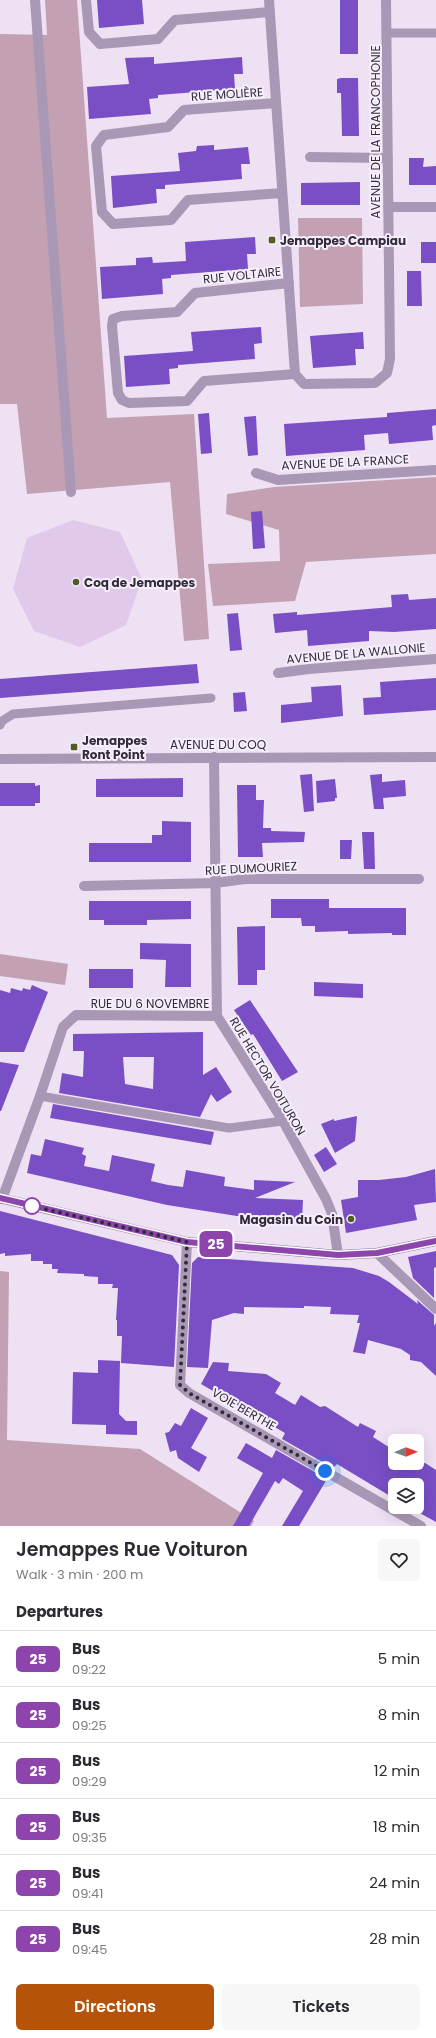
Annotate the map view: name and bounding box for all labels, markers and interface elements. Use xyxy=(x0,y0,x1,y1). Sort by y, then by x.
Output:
street label: AVENUE DE LA FRANCOPHONIE xyxy=(367,45,384,219)
street label: RUE MOLIÈRE xyxy=(190,83,264,105)
place label: Jemappes Campiau xyxy=(280,232,406,249)
marker: Jemappes Campiau xyxy=(267,235,277,245)
street label: RUE VOLTAIRE xyxy=(202,262,282,288)
street label: AVENUE DE LA FRANCE xyxy=(281,450,409,474)
place label: Coq de Jemappes xyxy=(84,574,195,591)
marker: Coq de Jemappes xyxy=(71,577,81,587)
street label: AVENUE DE LA WALLONIE xyxy=(286,638,426,668)
place label: Jemappes Ront Point xyxy=(82,732,148,763)
street label: AVENUE DU COQ xyxy=(170,736,267,753)
marker: Jemappes Ront Point xyxy=(69,742,79,752)
street label: RUE DUMOURIEZ xyxy=(205,857,297,879)
street label: RUE DU 6 NOVEMBRE xyxy=(91,995,209,1012)
street label: RUE HECTOR VOITURON xyxy=(226,1014,310,1138)
unlabelled marker xyxy=(23,1197,41,1215)
place label: Magasin du Coin xyxy=(239,1211,343,1228)
marker: Magasin du Coin xyxy=(346,1214,356,1224)
line badge: 25 xyxy=(198,1231,234,1257)
text: 25 xyxy=(207,1234,225,1254)
street label: VOIE BERTHE xyxy=(209,1384,279,1434)
north arrow xyxy=(388,1434,424,1470)
map controls xyxy=(388,1434,424,1514)
your location xyxy=(315,1461,335,1481)
button: layers xyxy=(388,1478,424,1514)
text: Jemappes Rue Voituron xyxy=(16,1536,248,1563)
button: heart xyxy=(378,1539,420,1581)
text: Walk · 3 min · 200 m xyxy=(16,1565,143,1584)
text: Departures xyxy=(16,1601,103,1622)
text: Bus xyxy=(72,1638,100,1659)
text: 5 min xyxy=(378,1648,420,1669)
text: 25 xyxy=(29,1649,47,1669)
text: 09:22 xyxy=(72,1660,106,1679)
text: Bus xyxy=(72,1694,100,1715)
text: 8 min xyxy=(378,1704,420,1725)
text: 25 xyxy=(29,1705,47,1725)
text: 09:25 xyxy=(72,1716,107,1735)
text: Bus xyxy=(72,1750,100,1771)
text: 12 min xyxy=(374,1760,420,1781)
text: 25 xyxy=(29,1761,47,1781)
text: 09:29 xyxy=(72,1772,107,1791)
text: Bus xyxy=(72,1806,100,1827)
text: 18 min xyxy=(373,1816,420,1837)
text: 25 xyxy=(29,1817,47,1837)
text: 09:35 xyxy=(72,1828,107,1847)
text: Bus xyxy=(72,1862,100,1883)
text: 24 min xyxy=(369,1872,420,1893)
text: 25 xyxy=(29,1873,47,1893)
text: 09:41 xyxy=(72,1884,103,1903)
text: Bus xyxy=(72,1918,100,1939)
text: 28 min xyxy=(369,1928,420,1949)
text: 25 xyxy=(29,1929,47,1949)
text: 09:45 xyxy=(72,1940,107,1959)
button: Directions xyxy=(16,1984,214,2030)
button: Tickets xyxy=(222,1984,420,2030)

